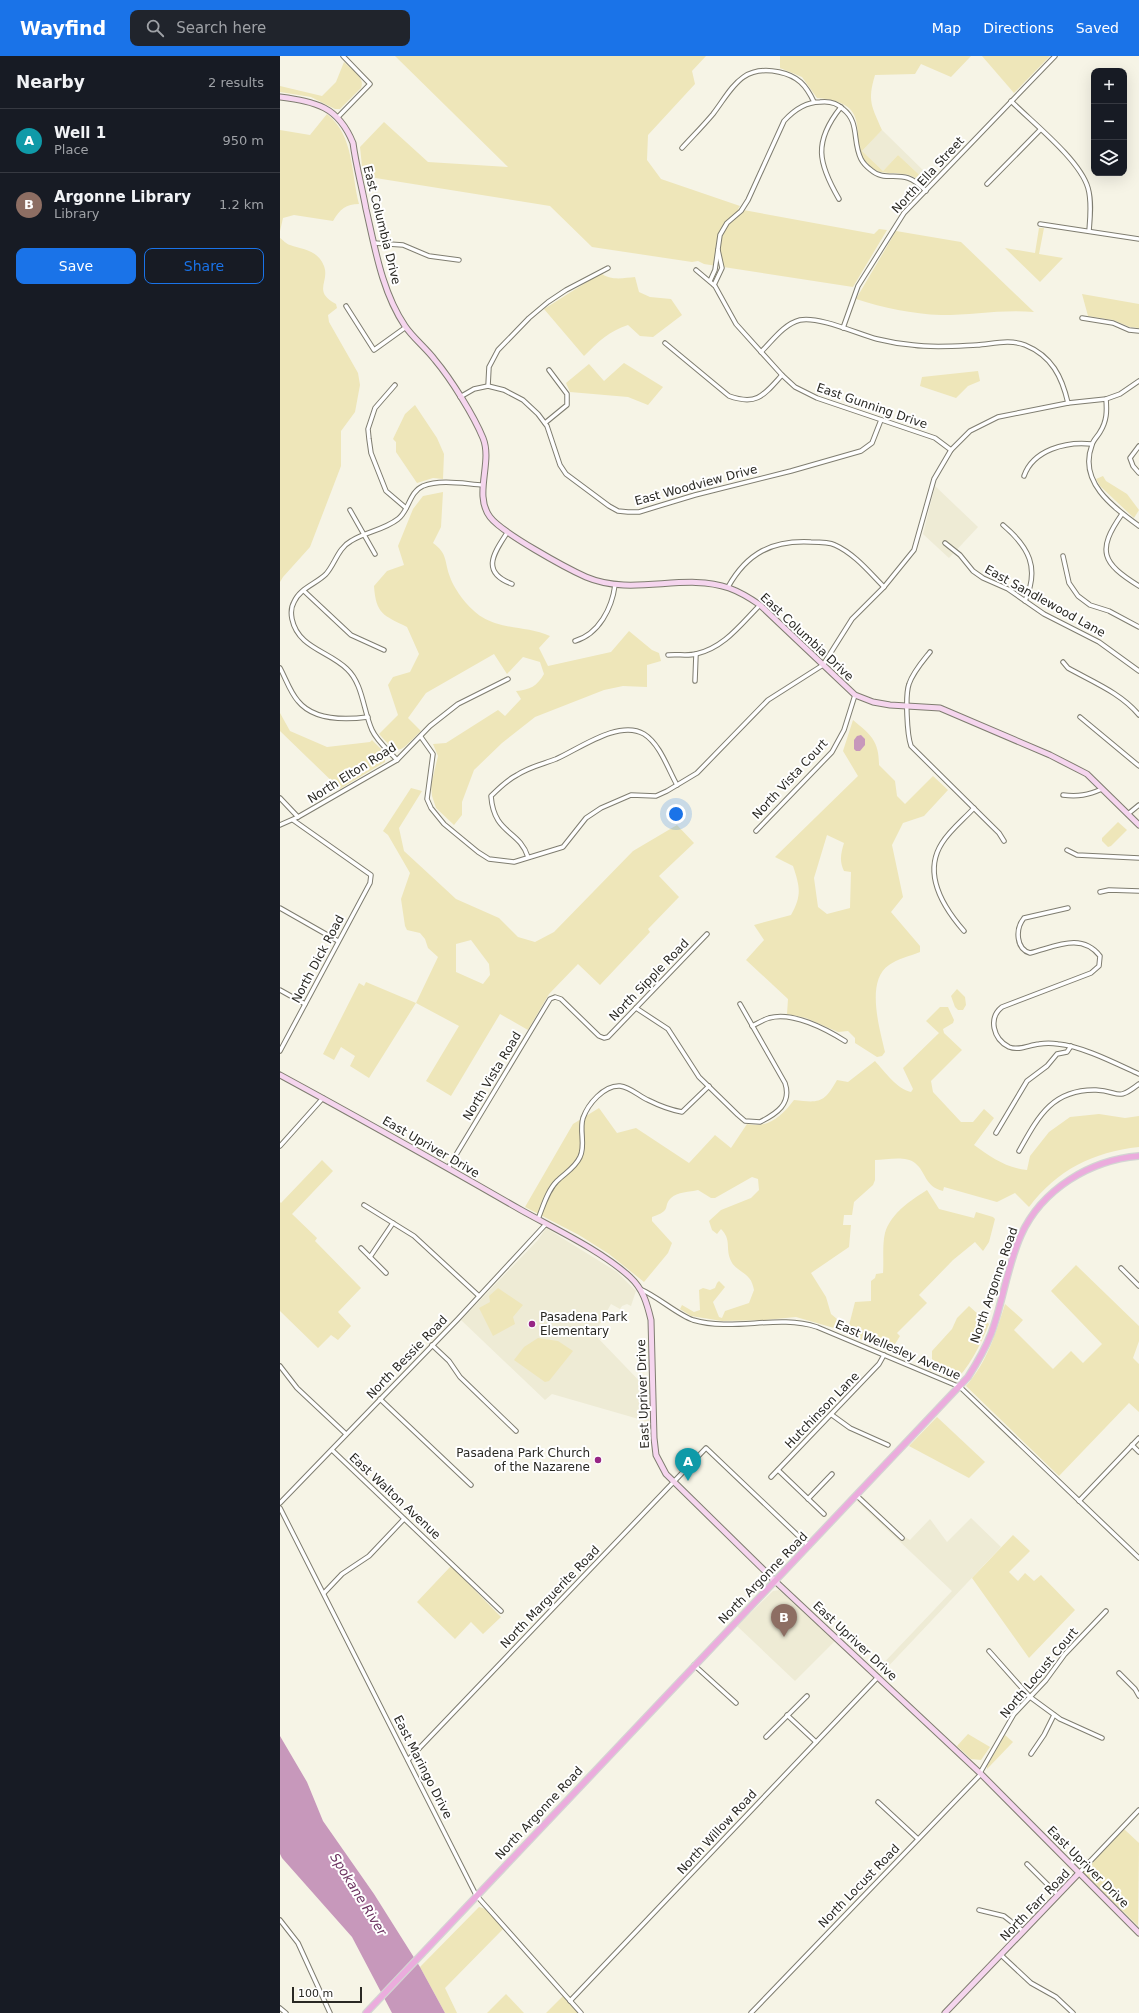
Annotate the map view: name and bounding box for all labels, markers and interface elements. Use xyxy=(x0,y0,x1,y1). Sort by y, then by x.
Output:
search box xyxy=(130,10,410,46)
text: Wayfind xyxy=(20,17,106,39)
icon: search xyxy=(144,17,166,39)
text: Search here xyxy=(176,19,266,37)
text: Map xyxy=(932,20,961,36)
text: Directions xyxy=(983,20,1054,36)
text: Saved xyxy=(1076,20,1119,36)
map controls xyxy=(1091,68,1127,176)
button: + xyxy=(1091,68,1127,104)
text: Nearby xyxy=(16,72,85,92)
text: 2 results xyxy=(208,75,264,90)
button: − xyxy=(1091,104,1127,140)
text: Well 1 xyxy=(54,124,106,142)
text: A xyxy=(24,133,34,148)
text: 950 m xyxy=(222,133,264,148)
street label: North Ella Street xyxy=(889,134,967,216)
button: layers xyxy=(1091,140,1127,176)
text: Place xyxy=(54,142,89,157)
street label: East Columbia Drive xyxy=(360,164,404,286)
text: Argonne Library xyxy=(54,188,191,206)
text: B xyxy=(24,197,34,212)
text: 1.2 km xyxy=(219,197,264,212)
text: Library xyxy=(54,206,99,221)
button: Save xyxy=(16,248,136,284)
button: Share xyxy=(144,248,264,284)
street label: East Gunning Drive xyxy=(815,380,929,432)
street label: East Woodview Drive xyxy=(633,462,759,508)
street label: East Sandlewood Lane xyxy=(982,562,1108,640)
street label: East Columbia Drive xyxy=(758,590,856,684)
street label: North Vista Court xyxy=(750,736,831,822)
street label: North Elton Road xyxy=(305,740,399,806)
your location xyxy=(666,804,686,824)
street label: North Dick Road xyxy=(289,913,347,1005)
street label: North Sipple Road xyxy=(606,936,692,1024)
street label: North Vista Road xyxy=(460,1029,524,1123)
street label: East Upriver Drive xyxy=(380,1114,482,1180)
street label: North Argonne Road xyxy=(968,1225,1020,1345)
place label: Pasadena Park Elementary xyxy=(540,1310,627,1338)
street label: North Bessie Road xyxy=(364,1313,450,1401)
street label: East Wellesley Avenue xyxy=(833,1317,963,1383)
marker: Pasadena Park Elementary xyxy=(527,1319,537,1329)
street label: East Upriver Drive xyxy=(634,1339,652,1449)
street label: Hutchinson Lane xyxy=(782,1369,862,1451)
place label: Pasadena Park Church of the Nazarene xyxy=(456,1446,590,1474)
pin: A xyxy=(675,1448,701,1481)
street label: East Walton Avenue xyxy=(347,1450,443,1542)
marker: Pasadena Park Church of the Nazarene xyxy=(593,1455,603,1465)
street label: North Argonne Road xyxy=(716,1529,810,1627)
street label: North Marguerite Road xyxy=(497,1543,603,1651)
street label: East Upriver Drive xyxy=(810,1599,900,1683)
pin: B xyxy=(771,1604,797,1637)
street label: North Locust Court xyxy=(997,1625,1081,1721)
street label: East Maringo Drive xyxy=(391,1713,455,1821)
street label: North Argonne Road xyxy=(492,1764,586,1862)
street label: North Willow Road xyxy=(674,1787,760,1877)
street label: East Upriver Drive xyxy=(1044,1823,1132,1911)
street label: North Locust Road xyxy=(816,1841,902,1931)
water label: Spokane River xyxy=(327,1850,391,1939)
street label: North Farr Road xyxy=(997,1866,1073,1944)
scale bar xyxy=(292,1985,362,2004)
text: 100 m xyxy=(298,1987,333,2000)

